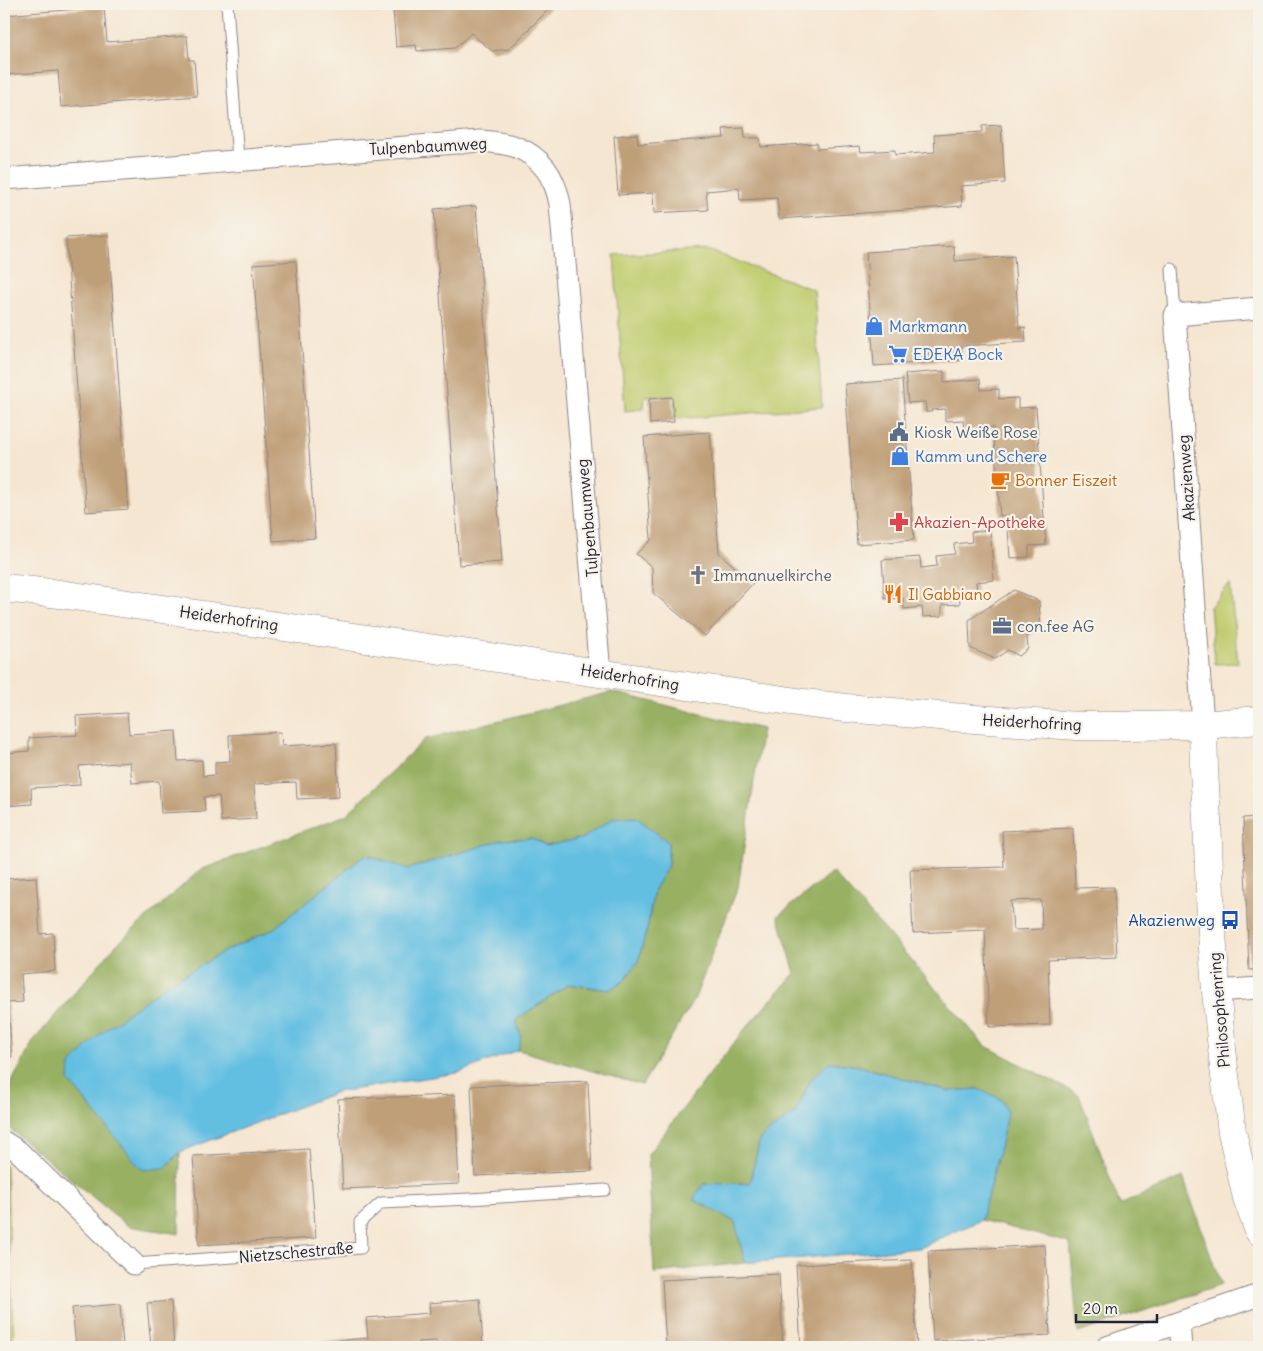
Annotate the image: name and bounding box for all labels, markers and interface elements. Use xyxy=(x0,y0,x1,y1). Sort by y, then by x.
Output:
street label: Tulpenbaumweg xyxy=(368,133,488,159)
shop icon: Markmann xyxy=(863,315,885,337)
place label: Markmann xyxy=(889,316,967,336)
supermarket icon: EDEKA Bock xyxy=(887,343,909,365)
place label: EDEKA Bock xyxy=(913,344,1003,364)
public building icon: Kiosk Weiße Rose xyxy=(888,421,910,443)
place label: Kiosk Weiße Rose xyxy=(914,422,1038,442)
street label: Akazienweg xyxy=(1173,434,1199,522)
shop icon: Kamm und Schere xyxy=(889,445,911,467)
place label: Kamm und Schere xyxy=(915,446,1047,466)
street label: Tulpenbaumweg xyxy=(572,458,602,578)
cafe icon: Bonner Eiszeit xyxy=(989,469,1011,491)
place label: Bonner Eiszeit xyxy=(1015,470,1118,490)
pharmacy icon: Akazien-Apotheke xyxy=(888,511,910,533)
place label: Akazien-Apotheke xyxy=(914,512,1045,532)
church icon: Immanuelkirche xyxy=(687,564,709,586)
place label: Immanuelkirche xyxy=(713,565,832,585)
restaurant icon: Il Gabbiano xyxy=(882,583,904,605)
place label: Il Gabbiano xyxy=(908,584,992,604)
street label: Heiderhofring xyxy=(178,601,280,635)
office icon: con.fee AG xyxy=(991,615,1013,637)
place label: con.fee AG xyxy=(1017,616,1094,636)
street label: Heiderhofring xyxy=(579,659,681,695)
street label: Heiderhofring xyxy=(982,709,1082,735)
bus stop icon: Akazienweg xyxy=(1219,909,1241,931)
place label: Akazienweg xyxy=(1128,910,1215,930)
street label: Philosophenring xyxy=(1204,951,1234,1069)
street label: Nietzschestraße xyxy=(238,1237,354,1267)
scale bar xyxy=(1076,1291,1157,1323)
text: 20 m xyxy=(1083,1299,1118,1318)

